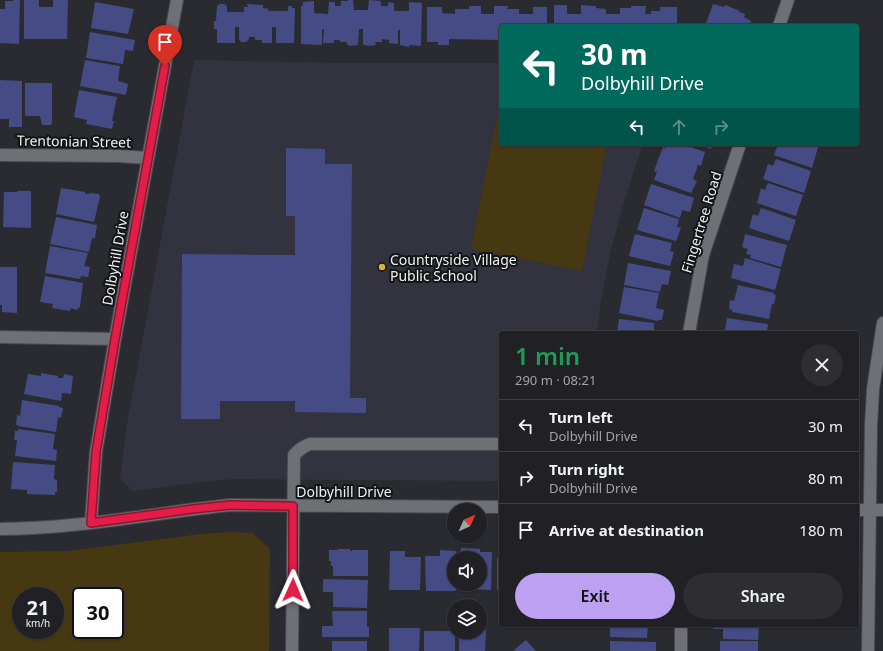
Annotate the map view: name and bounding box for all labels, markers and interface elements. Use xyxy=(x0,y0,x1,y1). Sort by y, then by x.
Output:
pin xyxy=(148,25,182,66)
icon: arrive xyxy=(154,31,176,53)
text: 30 m xyxy=(581,35,648,73)
icon: left xyxy=(515,40,567,92)
text: Dolbyhill Drive xyxy=(581,71,704,95)
icon: left xyxy=(626,116,648,138)
icon: ahead xyxy=(668,116,690,138)
icon: right xyxy=(710,116,732,138)
street label: Trentonian Street xyxy=(17,131,131,151)
street label: Fingertree Road xyxy=(676,169,726,275)
street label: Dolbyhill Drive xyxy=(97,209,133,307)
place label: Countryside Village Public School xyxy=(390,250,517,285)
marker: Countryside Village Public School xyxy=(377,262,387,272)
text: 1 min xyxy=(515,339,580,372)
button: close xyxy=(801,344,843,386)
text: 290 m · 08:21 xyxy=(515,371,596,389)
text: Turn left xyxy=(549,407,613,427)
icon: left xyxy=(515,415,537,437)
text: 30 m xyxy=(808,416,843,436)
text: Dolbyhill Drive xyxy=(549,427,638,445)
text: Turn right xyxy=(549,459,624,479)
icon: right xyxy=(515,467,537,489)
text: 80 m xyxy=(808,468,843,488)
text: Dolbyhill Drive xyxy=(549,479,638,497)
street label: Dolbyhill Drive xyxy=(296,482,392,501)
north arrow xyxy=(447,503,487,543)
map controls xyxy=(447,503,487,639)
icon: arrive xyxy=(515,519,537,541)
text: Arrive at destination xyxy=(549,520,704,540)
text: 180 m xyxy=(799,520,843,540)
button: sound xyxy=(447,551,487,591)
position arrow xyxy=(272,569,314,611)
button: Exit xyxy=(515,573,675,619)
button: Share xyxy=(683,573,843,619)
speed limit sign: 30 xyxy=(72,587,124,639)
text: 21 xyxy=(27,594,49,621)
button: layers xyxy=(447,599,487,639)
text: km/h xyxy=(26,616,50,630)

